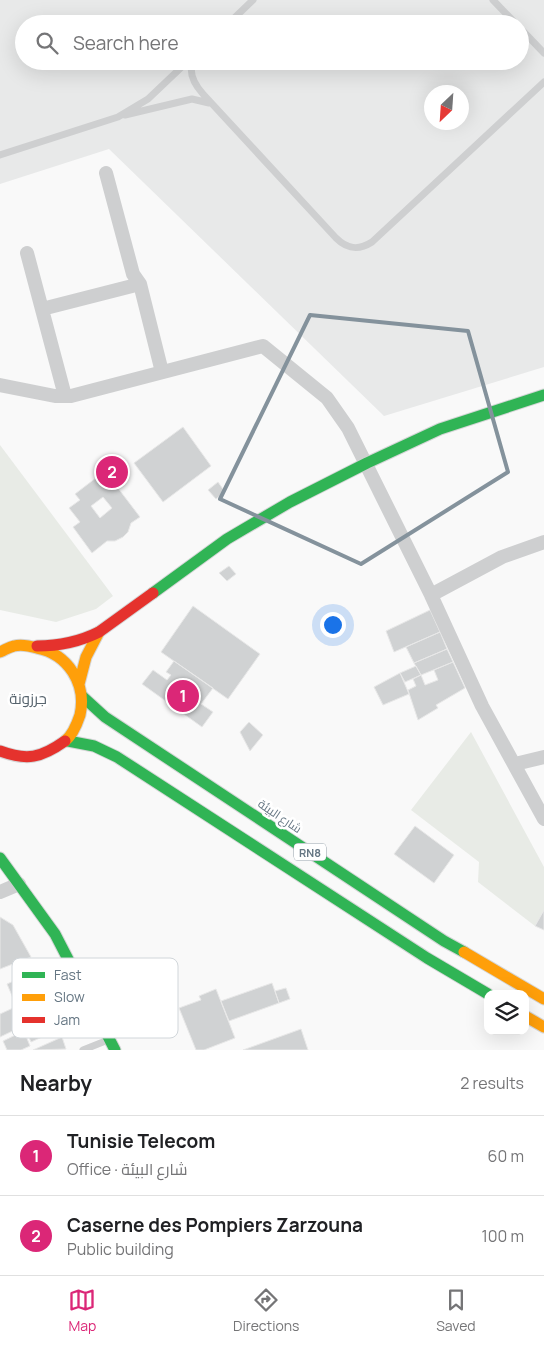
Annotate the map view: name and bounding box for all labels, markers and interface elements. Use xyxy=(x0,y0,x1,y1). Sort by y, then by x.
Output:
search box xyxy=(15,15,529,70)
icon: search xyxy=(33,29,61,57)
text: Search here xyxy=(73,30,179,56)
north arrow xyxy=(424,85,469,130)
pin: 2 xyxy=(96,453,128,491)
your location xyxy=(320,612,346,638)
pin: 1 xyxy=(167,677,199,715)
district label: جرزونة xyxy=(9,688,47,709)
street label: شارع البيئة xyxy=(255,795,305,837)
road number: RN8 xyxy=(294,844,326,860)
legend xyxy=(12,958,178,1038)
text: Fast xyxy=(54,965,82,984)
text: Slow xyxy=(54,987,85,1006)
map controls xyxy=(484,990,529,1035)
button: layers xyxy=(484,990,529,1035)
text: Jam xyxy=(54,1010,80,1029)
text: Nearby xyxy=(20,1069,92,1097)
text: 2 results xyxy=(460,1072,524,1094)
text: Tunisie Telecom xyxy=(67,1128,215,1154)
text: 1 xyxy=(32,1145,40,1167)
text: 60 m xyxy=(488,1145,524,1167)
text: Office · شارع البيئة xyxy=(67,1158,187,1180)
text: Caserne des Pompiers Zarzouna xyxy=(67,1212,363,1238)
text: 2 xyxy=(31,1225,41,1247)
text: 100 m xyxy=(481,1225,524,1247)
text: Public building xyxy=(67,1238,174,1260)
tab: Map xyxy=(68,1286,96,1335)
tab: Directions xyxy=(233,1286,299,1335)
tab: Saved xyxy=(436,1286,476,1335)

